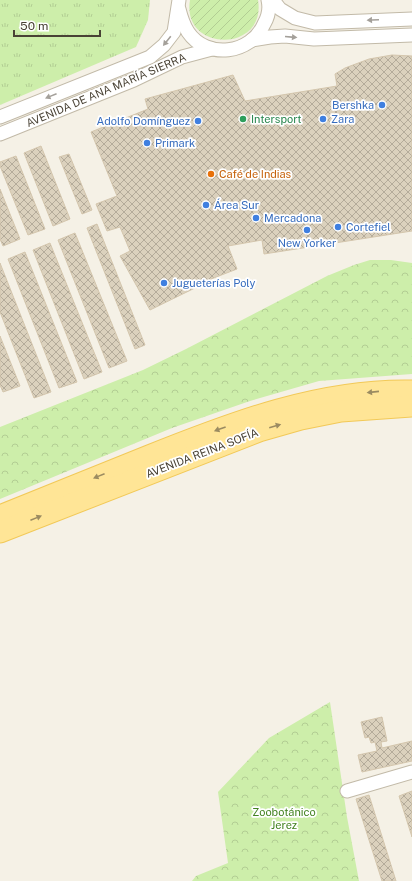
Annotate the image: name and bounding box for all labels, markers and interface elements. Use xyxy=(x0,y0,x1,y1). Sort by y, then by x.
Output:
scale bar xyxy=(14,12,100,38)
one-way arrow xyxy=(367,17,379,24)
text: 50 m xyxy=(20,19,48,33)
one-way arrow xyxy=(285,33,297,40)
one-way arrow xyxy=(163,36,172,46)
street label: AVENIDA DE ANA MARÍA SIERRA xyxy=(24,50,188,129)
one-way arrow xyxy=(44,94,56,100)
place label: Bershka xyxy=(332,99,374,111)
marker: Bershka xyxy=(377,100,387,110)
place label: Intersport xyxy=(251,113,302,125)
place label: Zara xyxy=(331,113,354,125)
marker: Intersport xyxy=(238,114,248,124)
marker: Zara xyxy=(318,114,328,124)
place label: Adolfo Domínguez xyxy=(96,115,190,127)
marker: Adolfo Domínguez xyxy=(193,116,203,126)
place label: Primark xyxy=(155,137,195,149)
marker: Primark xyxy=(142,138,152,148)
place label: Café de Indias xyxy=(219,168,292,180)
marker: Café de Indias xyxy=(206,169,216,179)
place label: Área Sur xyxy=(214,198,259,211)
marker: Área Sur xyxy=(201,200,211,210)
place label: Mercadona xyxy=(264,212,321,224)
marker: Mercadona xyxy=(251,213,261,223)
place label: Cortefiel xyxy=(346,221,391,233)
marker: Cortefiel xyxy=(333,222,343,232)
marker: New Yorker xyxy=(302,225,312,235)
place label: New Yorker xyxy=(278,237,336,249)
place label: Jugueterías Poly xyxy=(172,277,255,289)
marker: Jugueterías Poly xyxy=(159,278,169,288)
one-way arrow xyxy=(367,389,379,395)
one-way arrow xyxy=(269,423,281,429)
street label: AVENIDA REINA SOFÍA xyxy=(144,425,260,480)
one-way arrow xyxy=(214,426,226,432)
one-way arrow xyxy=(93,474,105,480)
one-way arrow xyxy=(31,515,42,521)
park label: Zoobotánico Jerez xyxy=(252,806,316,831)

